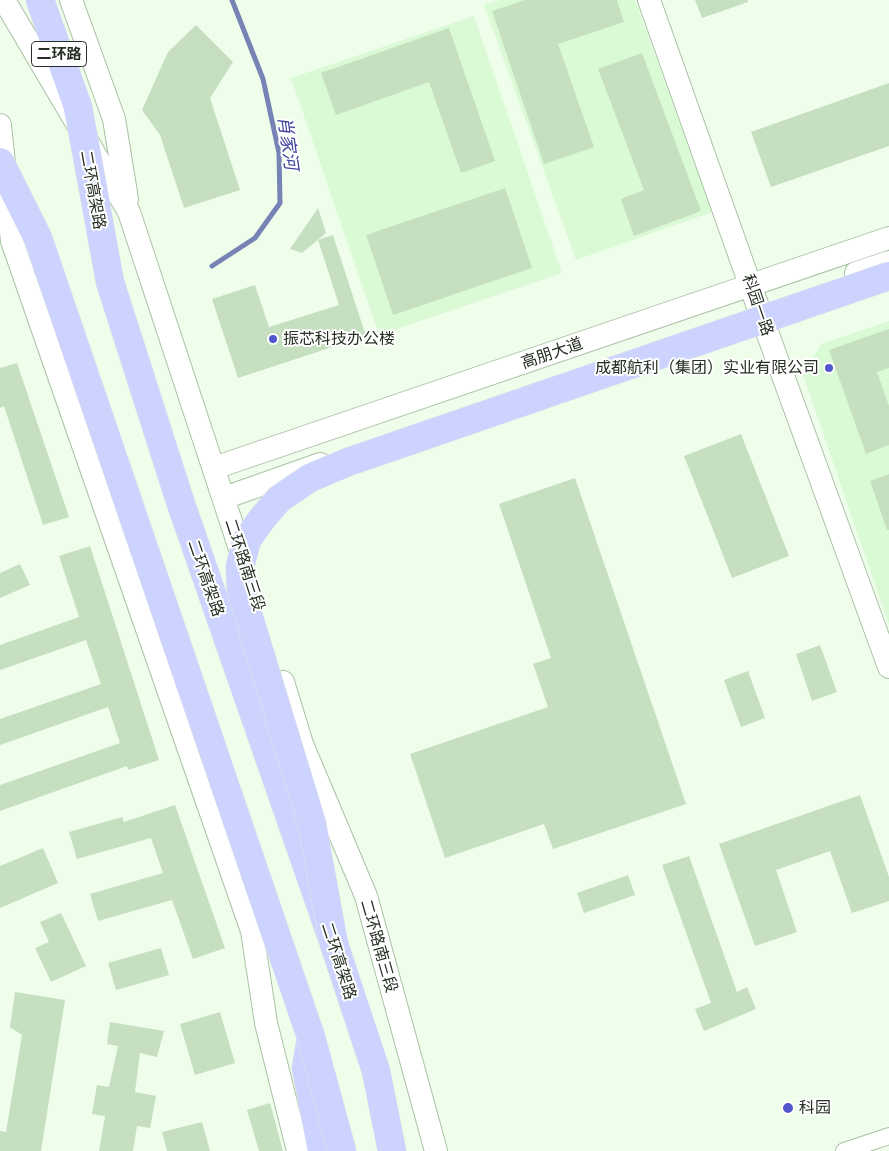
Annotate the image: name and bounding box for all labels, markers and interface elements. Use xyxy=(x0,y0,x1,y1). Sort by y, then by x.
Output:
road number: 二环路 xyxy=(32,42,86,66)
water label: 肖家河 xyxy=(274,115,302,171)
street label: 二环高架路 xyxy=(77,149,109,231)
street label: 科园一路 xyxy=(739,272,777,338)
place label: 振芯科技办公楼 xyxy=(283,329,395,349)
marker: 振芯科技办公楼 xyxy=(267,333,279,345)
street label: 高朋大道 xyxy=(519,334,585,372)
place label: 成都航利（集团）实业有限公司 xyxy=(595,358,819,378)
marker: 成都航利（集团）实业有限公司 xyxy=(823,362,835,374)
street label: 二环路南三段 xyxy=(221,516,269,614)
street label: 二环高架路 xyxy=(184,537,228,619)
street label: 二环路南三段 xyxy=(357,897,401,995)
street label: 二环高架路 xyxy=(318,920,360,1002)
place label: 科园 xyxy=(799,1098,831,1118)
marker: 科园 xyxy=(781,1101,795,1115)

